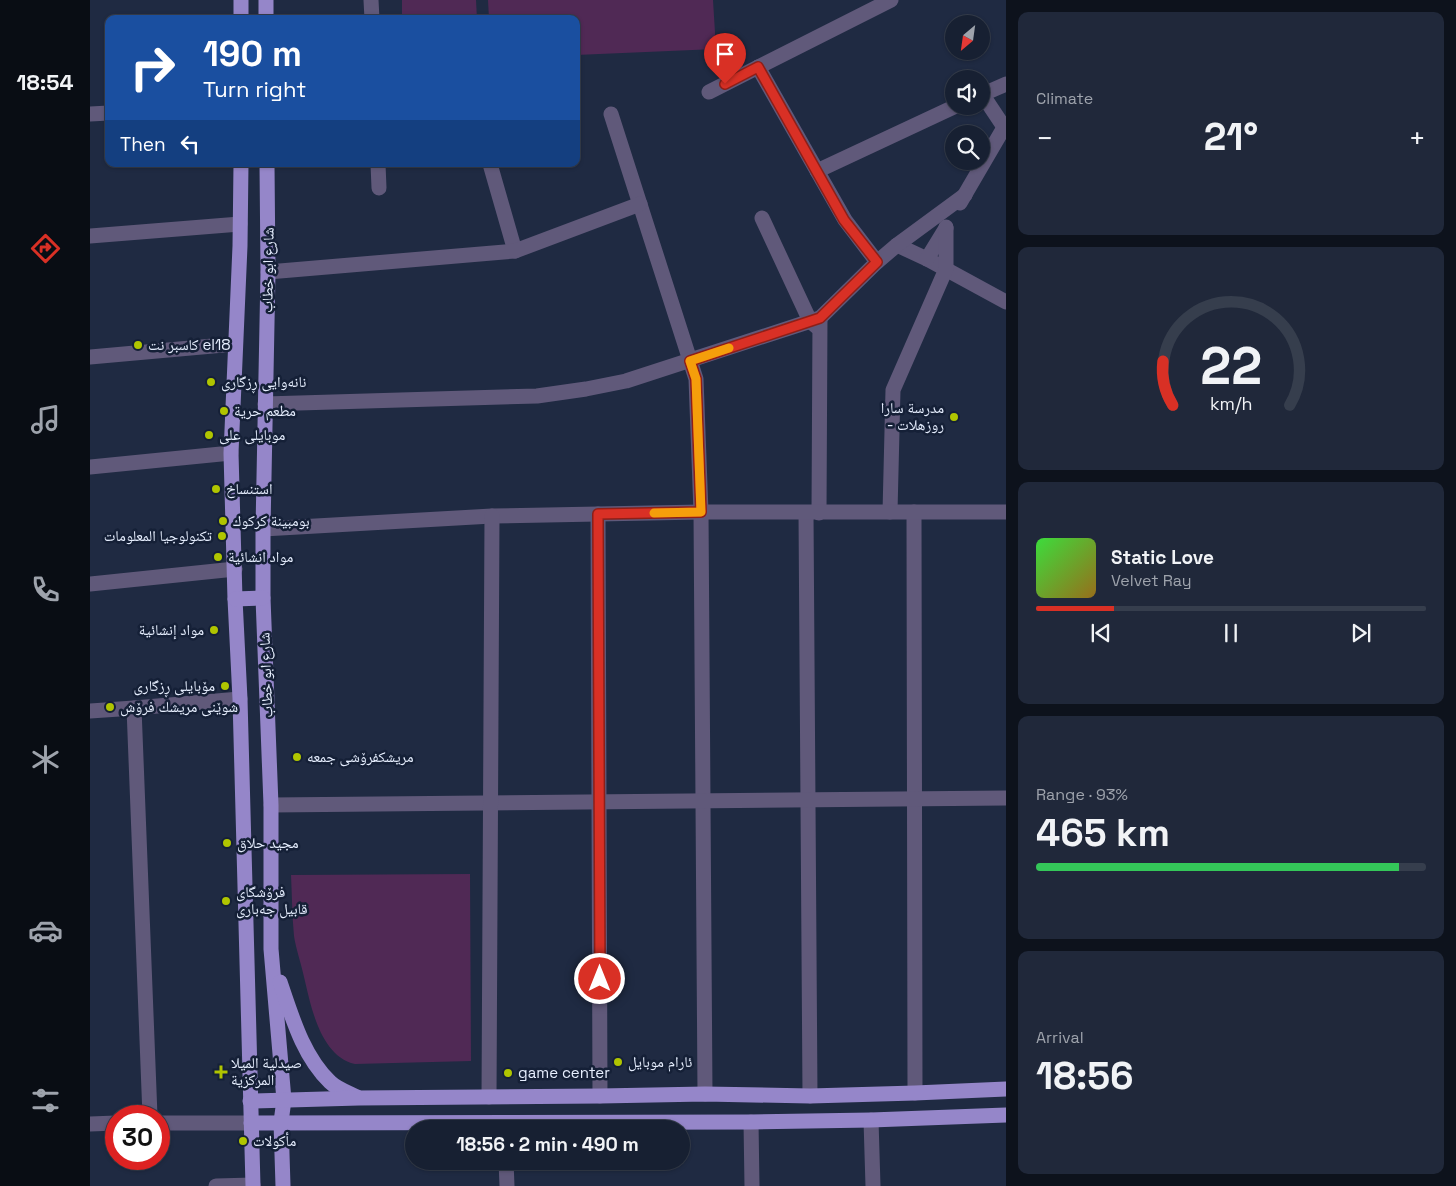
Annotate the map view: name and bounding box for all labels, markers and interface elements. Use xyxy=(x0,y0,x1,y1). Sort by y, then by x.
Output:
north arrow xyxy=(945,15,990,60)
map controls xyxy=(945,15,990,170)
text: 190 m xyxy=(203,32,302,76)
pin xyxy=(704,33,746,84)
icon: right xyxy=(120,35,185,100)
icon: arrive xyxy=(711,40,739,68)
text: 18:54 xyxy=(17,68,73,96)
button: sound xyxy=(945,70,990,115)
text: Turn right xyxy=(203,75,306,103)
text: Climate xyxy=(1036,88,1093,109)
text: 21° xyxy=(1204,113,1258,161)
text: − xyxy=(1036,120,1053,156)
text: + xyxy=(1409,120,1426,156)
button: search xyxy=(945,125,990,170)
icon: left xyxy=(176,130,204,158)
text: Then xyxy=(120,132,166,157)
street label: شارع ابو خطاب xyxy=(257,227,279,313)
icon: directions xyxy=(28,231,63,266)
text: 22 xyxy=(1200,333,1262,399)
place label: كاسبر نت el18 xyxy=(148,335,231,354)
marker: كاسبر نت el18 xyxy=(132,339,144,351)
place label: نانەوایی ڕزگاری xyxy=(221,372,306,394)
marker: نانەوایی ڕزگاری xyxy=(205,376,217,388)
text: km/h xyxy=(1210,392,1252,415)
place label: مدرسة سارا - روزهلات xyxy=(881,398,944,434)
place label: مطعم حرية xyxy=(234,401,296,421)
icon: music xyxy=(28,402,63,437)
marker: مطعم حرية xyxy=(218,405,230,417)
marker: مدرسة سارا - روزهلات xyxy=(948,411,960,423)
place label: موبايلى على xyxy=(219,425,285,445)
marker: موبايلى على xyxy=(203,429,215,441)
place label: استنساخ xyxy=(226,479,273,499)
marker: استنساخ xyxy=(210,483,222,495)
place label: بومبينة كركوك xyxy=(233,511,310,530)
marker: بومبينة كركوك xyxy=(217,515,229,527)
place label: تكنولوجيا المعلومات xyxy=(104,526,213,545)
marker: تكنولوجيا المعلومات xyxy=(216,530,228,542)
text: Static Love xyxy=(1111,545,1214,570)
place label: مواد انشائية xyxy=(228,547,293,566)
marker: مواد انشائية xyxy=(212,551,224,563)
text: Velvet Ray xyxy=(1111,570,1192,591)
icon: phone xyxy=(28,572,63,607)
icon: previous xyxy=(1087,619,1115,647)
icon: pause xyxy=(1217,619,1245,647)
icon: next xyxy=(1347,619,1375,647)
place label: مواد إنشائية xyxy=(139,620,204,640)
marker: مواد إنشائية xyxy=(208,624,220,636)
street label: شارع ابو خطاب xyxy=(255,632,277,718)
place label: مۆبایلی ڕزگاری xyxy=(134,676,215,698)
marker: مۆبایلی ڕزگاری xyxy=(219,680,231,692)
place label: شوێنى مريشك فرۆش xyxy=(120,697,238,717)
marker: شوێنى مريشك فرۆش xyxy=(104,701,116,713)
icon: climate xyxy=(28,742,63,777)
place label: مریشکفرۆشی جمعە xyxy=(307,747,414,767)
marker: مریشکفرۆشی جمعە xyxy=(291,751,303,763)
text: Range · 93% xyxy=(1036,784,1128,805)
text: 465 km xyxy=(1036,809,1170,857)
place label: مجيد حلاق xyxy=(237,833,299,853)
marker: مجيد حلاق xyxy=(221,837,233,849)
place label: فرۆشگای قابیل جەباری xyxy=(236,882,308,919)
marker: فرۆشگای قابیل جەباری xyxy=(220,895,232,907)
icon: car xyxy=(28,913,63,948)
position arrow xyxy=(573,952,625,1004)
text: Arrival xyxy=(1036,1027,1084,1048)
place label: ئارام موبايل xyxy=(628,1052,692,1072)
text: 18:56 xyxy=(1036,1052,1134,1100)
place label: صيدلية الميلا المركزية xyxy=(231,1053,302,1089)
marker: ئارام موبايل xyxy=(612,1056,624,1068)
place label: game center xyxy=(518,1063,610,1082)
marker: صيدلية الميلا المركزية xyxy=(215,1066,227,1078)
marker: game center xyxy=(502,1067,514,1079)
icon: filters xyxy=(28,1083,63,1118)
speed limit sign: 30 xyxy=(105,1105,170,1170)
place label: مأكولات xyxy=(253,1131,296,1150)
text: 18:56 · 2 min · 490 m xyxy=(456,1132,639,1157)
marker: مأكولات xyxy=(237,1135,249,1147)

